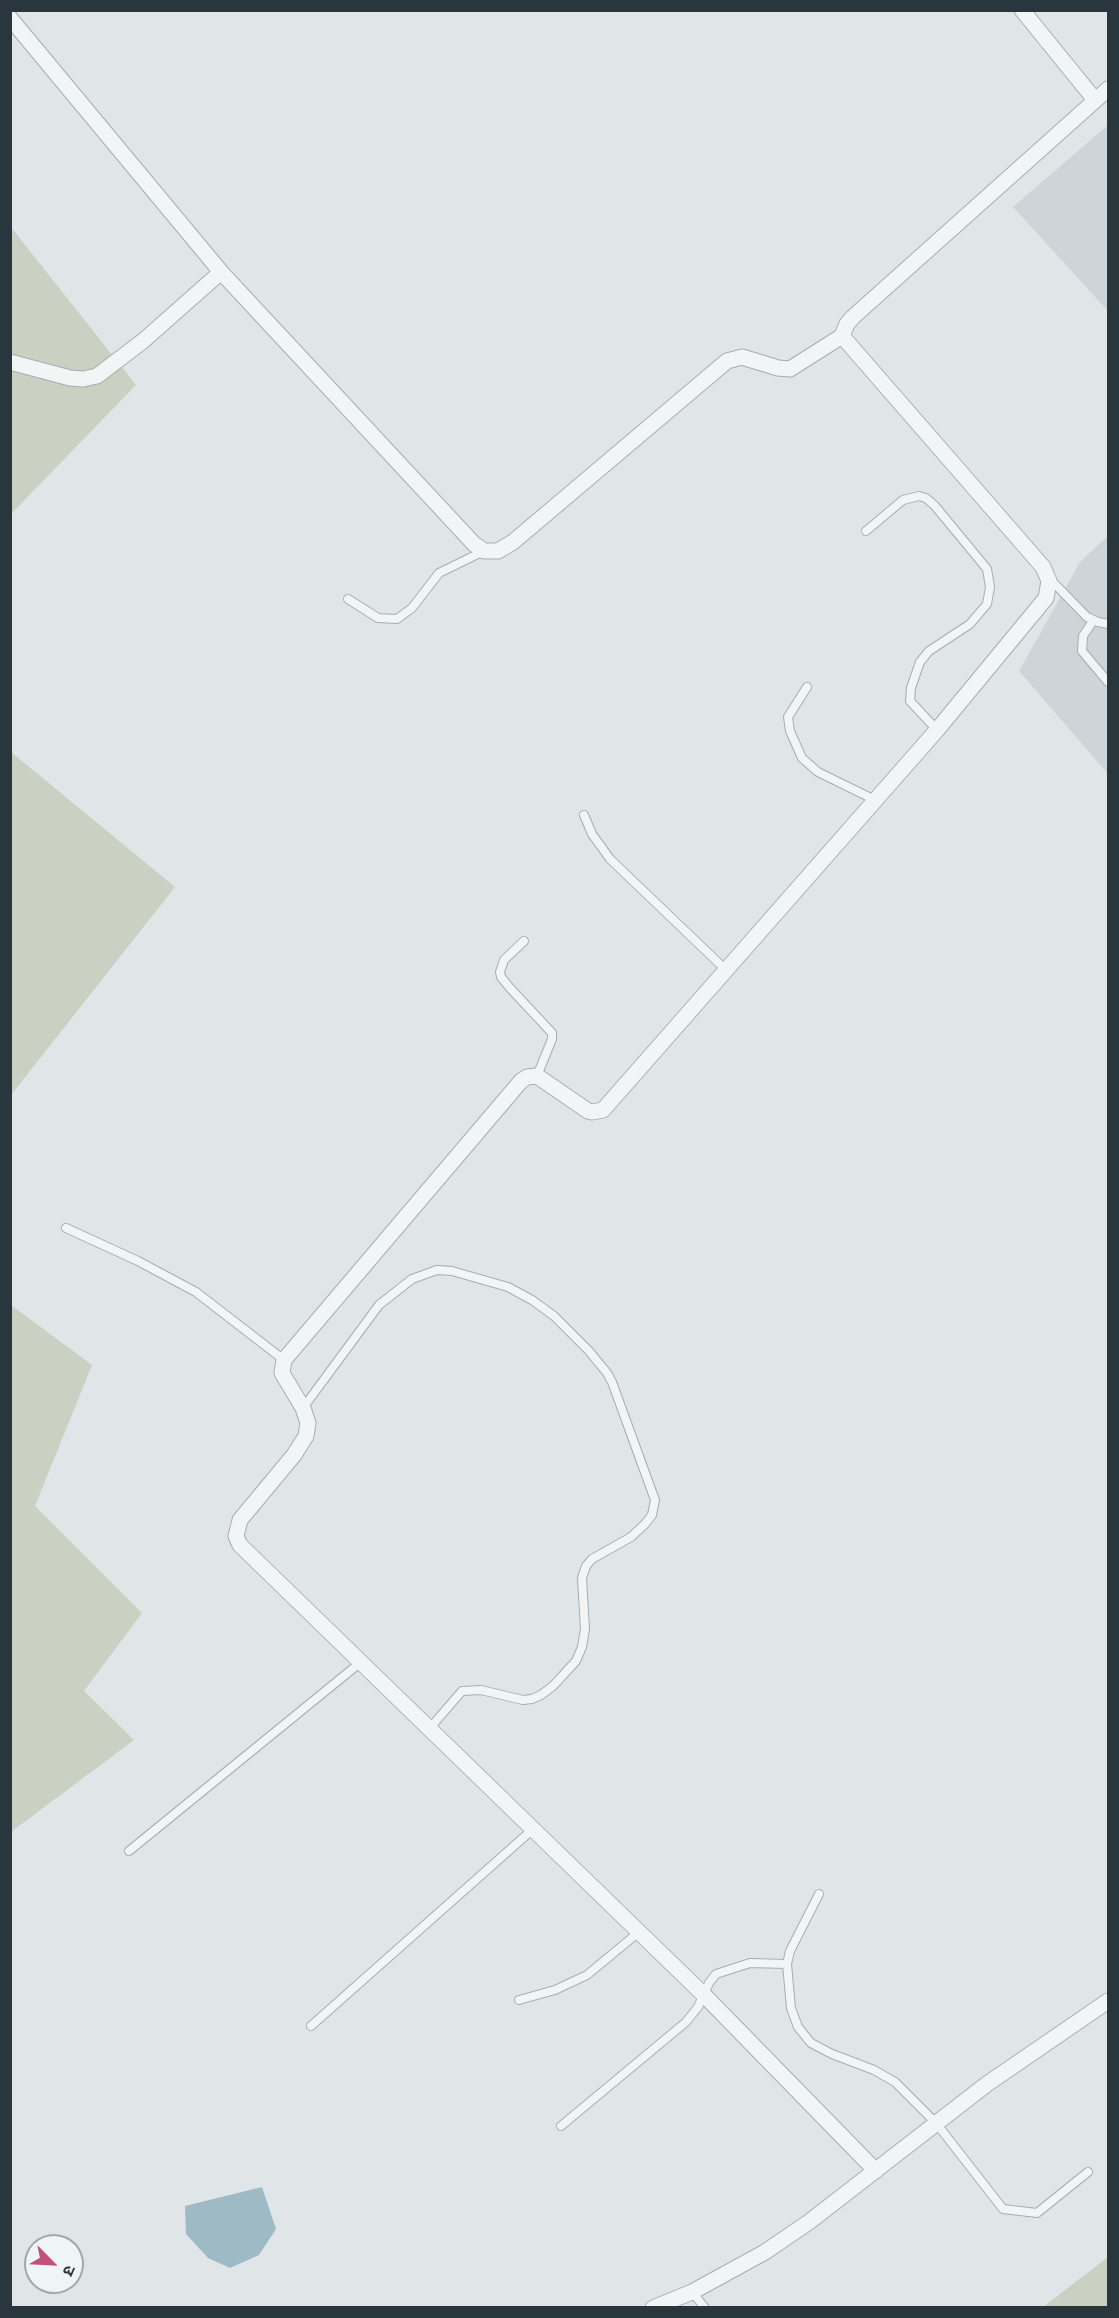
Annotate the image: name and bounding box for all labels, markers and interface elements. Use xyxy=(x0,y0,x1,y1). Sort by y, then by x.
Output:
north arrow xyxy=(24,2234,84,2294)
text: उ xyxy=(58,2263,80,2279)

